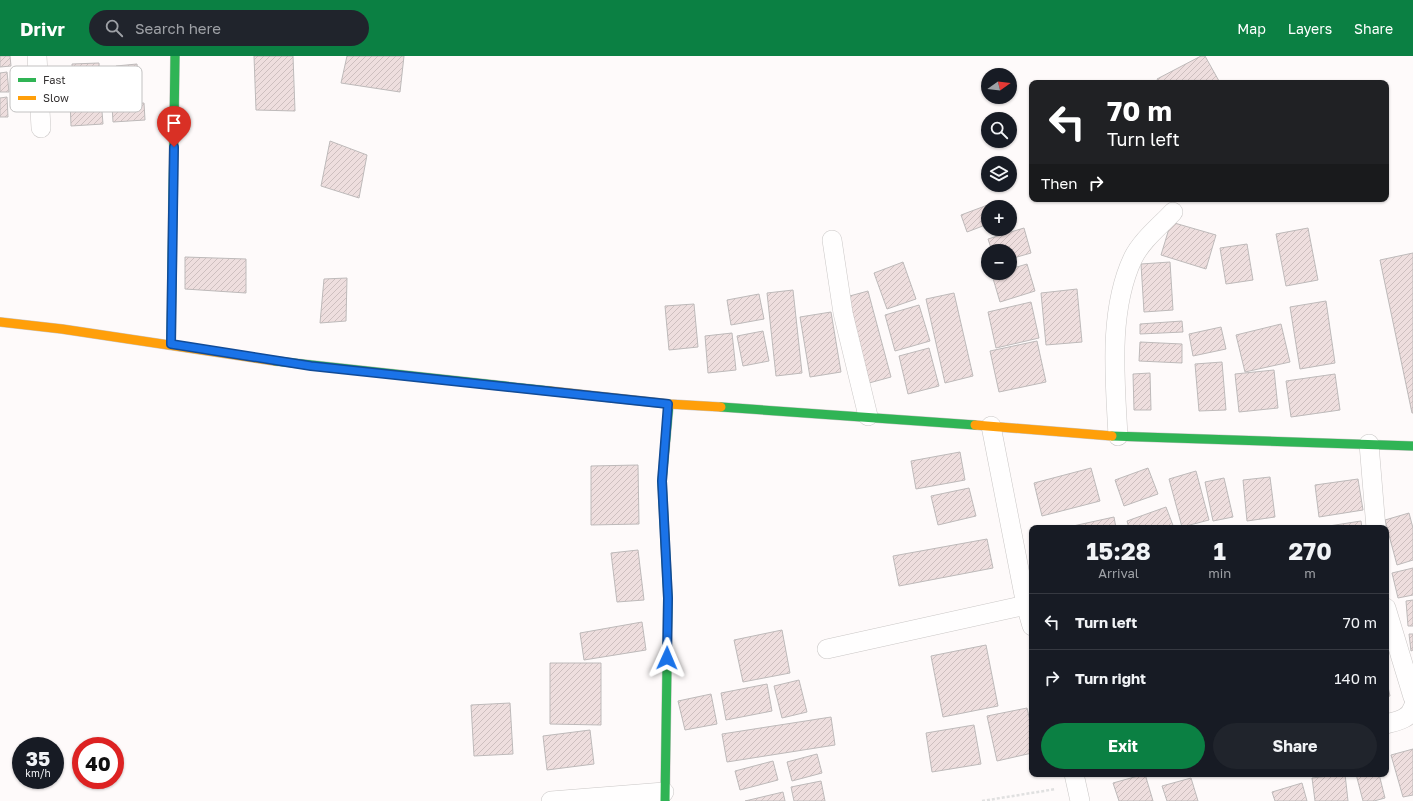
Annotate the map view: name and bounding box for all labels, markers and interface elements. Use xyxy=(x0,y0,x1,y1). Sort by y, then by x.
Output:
search box xyxy=(89,10,369,46)
text: Drivr xyxy=(20,17,65,40)
icon: search xyxy=(103,17,125,39)
text: Search here xyxy=(135,19,221,37)
text: Map xyxy=(1237,20,1266,37)
text: Layers xyxy=(1288,20,1332,37)
text: Share xyxy=(1354,20,1393,37)
legend xyxy=(10,66,142,112)
north arrow xyxy=(981,68,1017,104)
map controls xyxy=(981,68,1017,280)
text: Fast xyxy=(43,73,66,86)
text: Slow xyxy=(43,91,69,104)
text: 70 m xyxy=(1107,94,1172,127)
icon: left xyxy=(1041,96,1093,148)
pin xyxy=(157,106,191,147)
icon: arrive xyxy=(163,112,185,134)
button: search xyxy=(981,112,1017,148)
text: Turn left xyxy=(1107,128,1180,150)
button: layers xyxy=(981,156,1017,192)
icon: right xyxy=(1085,172,1107,194)
text: Then xyxy=(1041,174,1077,192)
button: + xyxy=(981,200,1017,236)
button: − xyxy=(981,244,1017,280)
text: 15:28 xyxy=(1086,536,1151,565)
text: 1 xyxy=(1213,536,1226,565)
text: 270 xyxy=(1288,536,1332,565)
text: Arrival xyxy=(1098,565,1139,581)
text: min xyxy=(1208,565,1231,581)
text: m xyxy=(1304,565,1316,581)
icon: left xyxy=(1041,611,1063,633)
text: Turn left xyxy=(1075,613,1137,631)
text: 70 m xyxy=(1343,613,1377,631)
position arrow xyxy=(646,637,688,679)
icon: right xyxy=(1041,667,1063,689)
text: Turn right xyxy=(1075,669,1146,687)
text: 140 m xyxy=(1334,669,1377,687)
button: Exit xyxy=(1041,723,1205,769)
button: Share xyxy=(1213,723,1377,769)
speed limit sign: 40 xyxy=(72,737,124,789)
text: 35 xyxy=(26,746,50,770)
text: km/h xyxy=(25,767,51,779)

